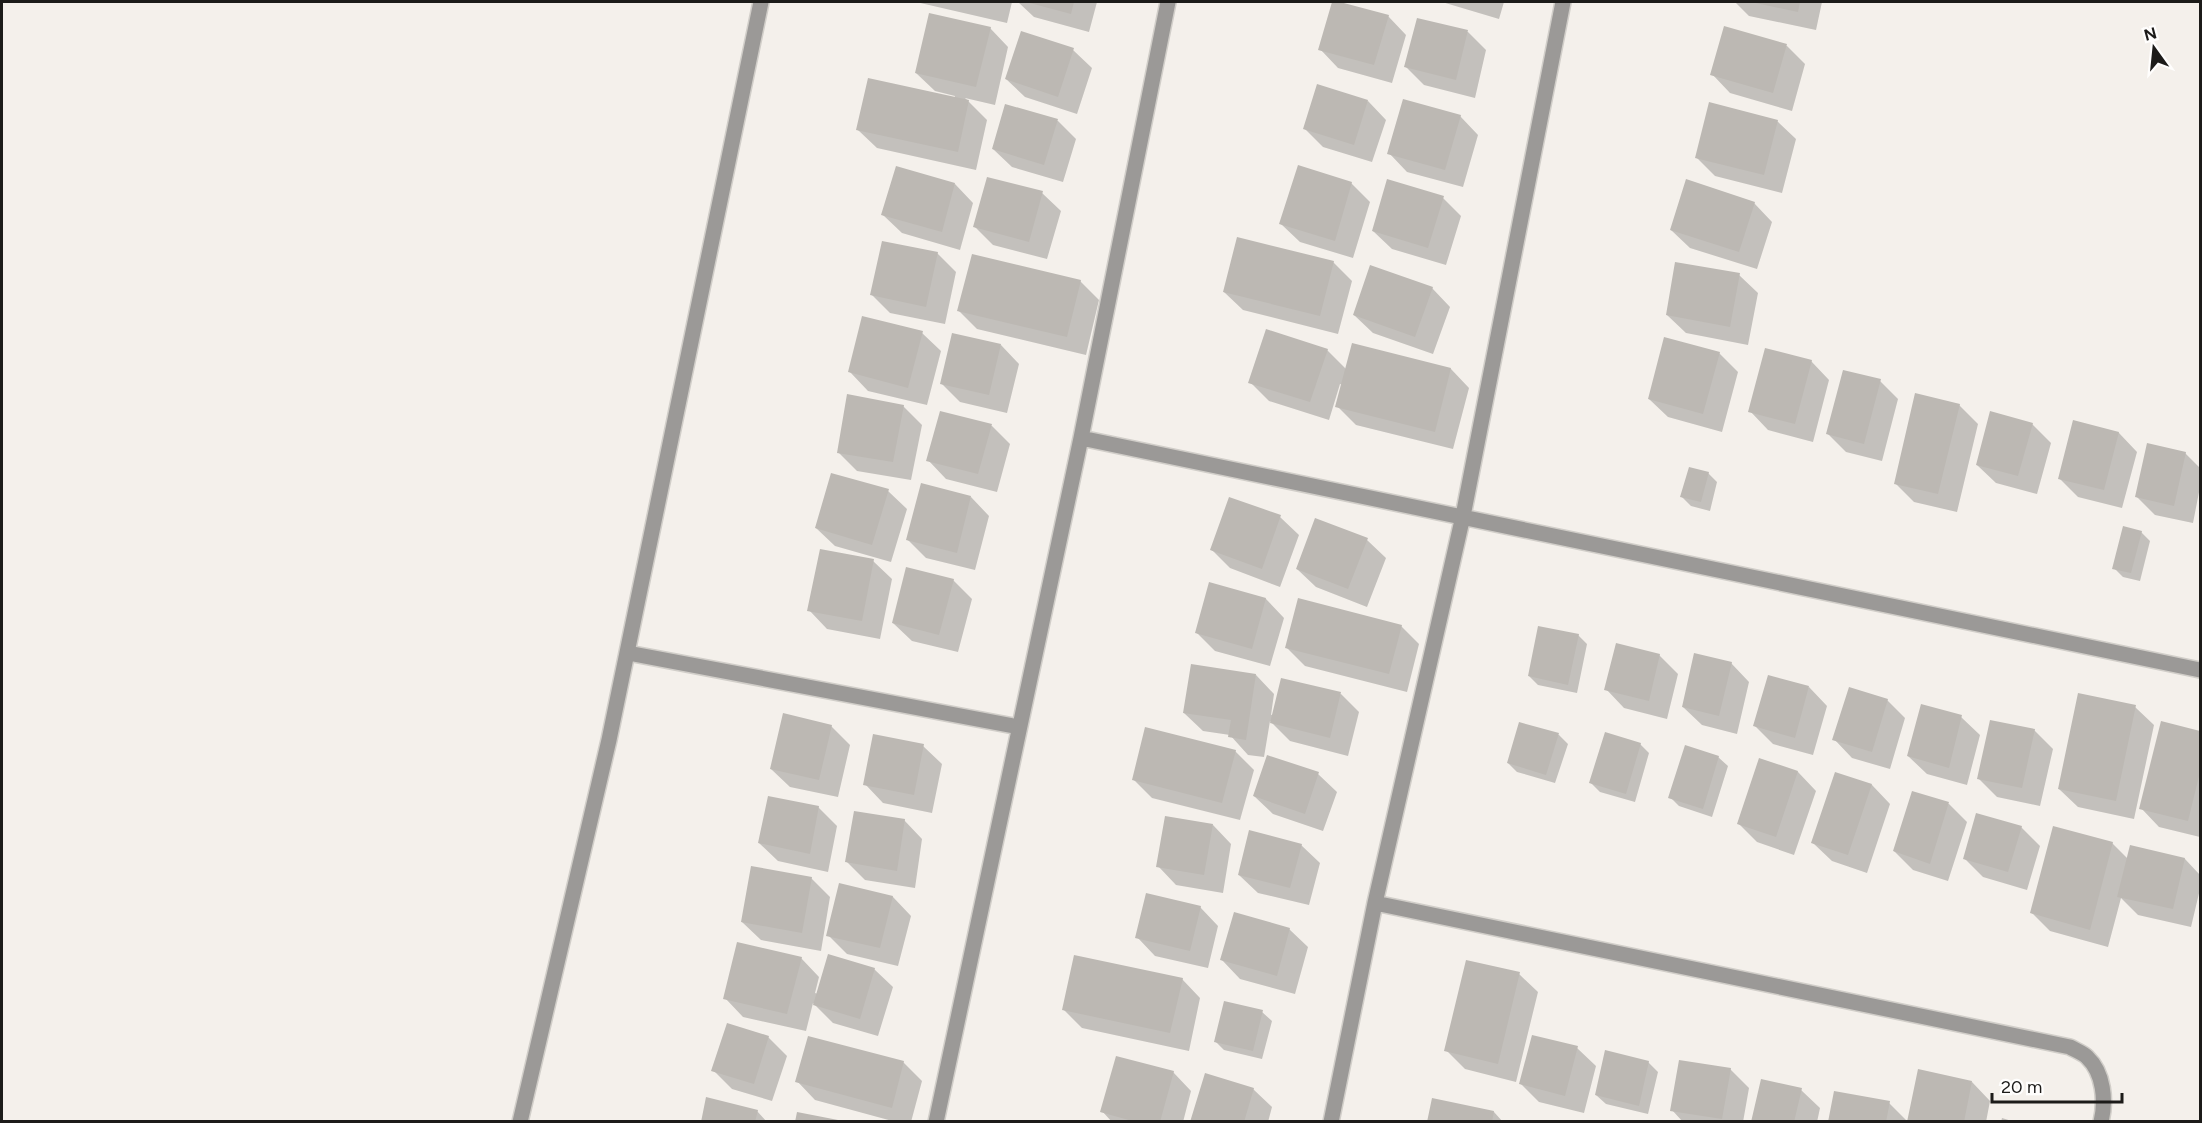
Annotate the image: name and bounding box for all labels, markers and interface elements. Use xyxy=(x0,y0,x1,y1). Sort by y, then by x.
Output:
north arrow xyxy=(2124,18,2184,78)
text: N xyxy=(2142,23,2159,45)
scale bar xyxy=(1992,1066,2122,1104)
text: 20 m xyxy=(2001,1076,2042,1098)

